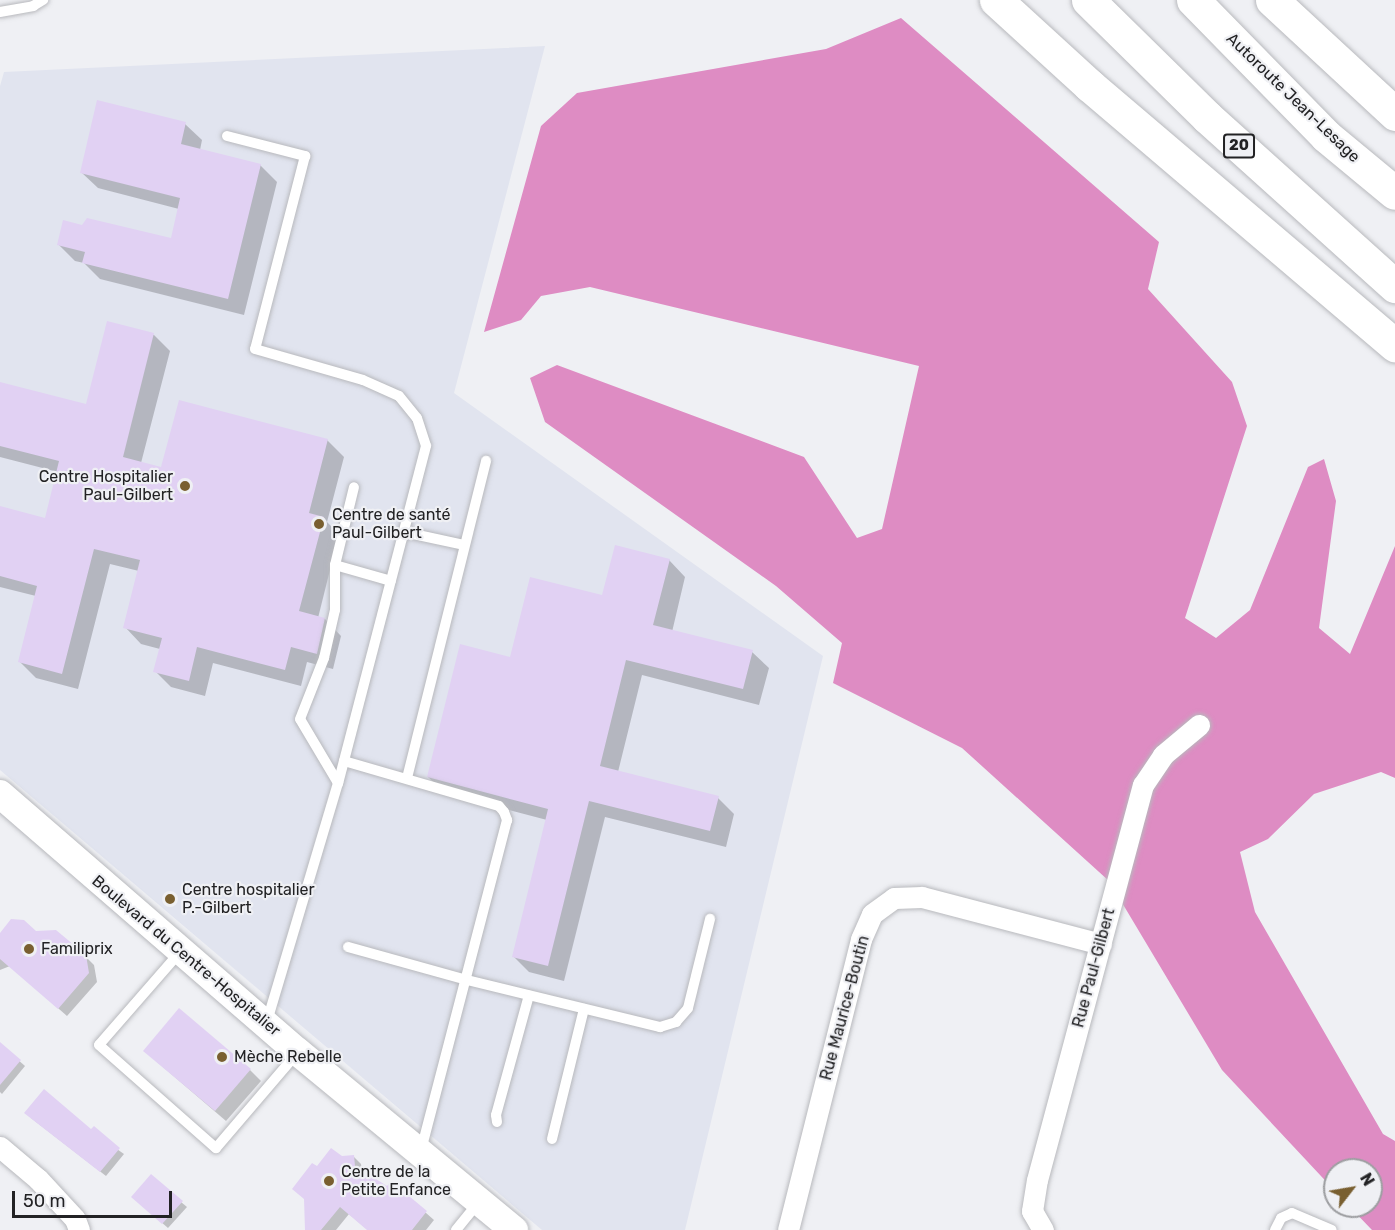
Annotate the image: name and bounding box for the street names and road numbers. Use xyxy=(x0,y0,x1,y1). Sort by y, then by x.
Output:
street label: Autoroute Jean-Lesage xyxy=(1222,29,1364,167)
road number: 20 xyxy=(1222,134,1256,158)
street label: Boulevard du Centre-Hospitalier xyxy=(88,872,284,1040)
street label: Rue Paul-Gilbert xyxy=(1069,906,1119,1030)
street label: Rue Maurice-Boutin xyxy=(816,934,874,1082)

